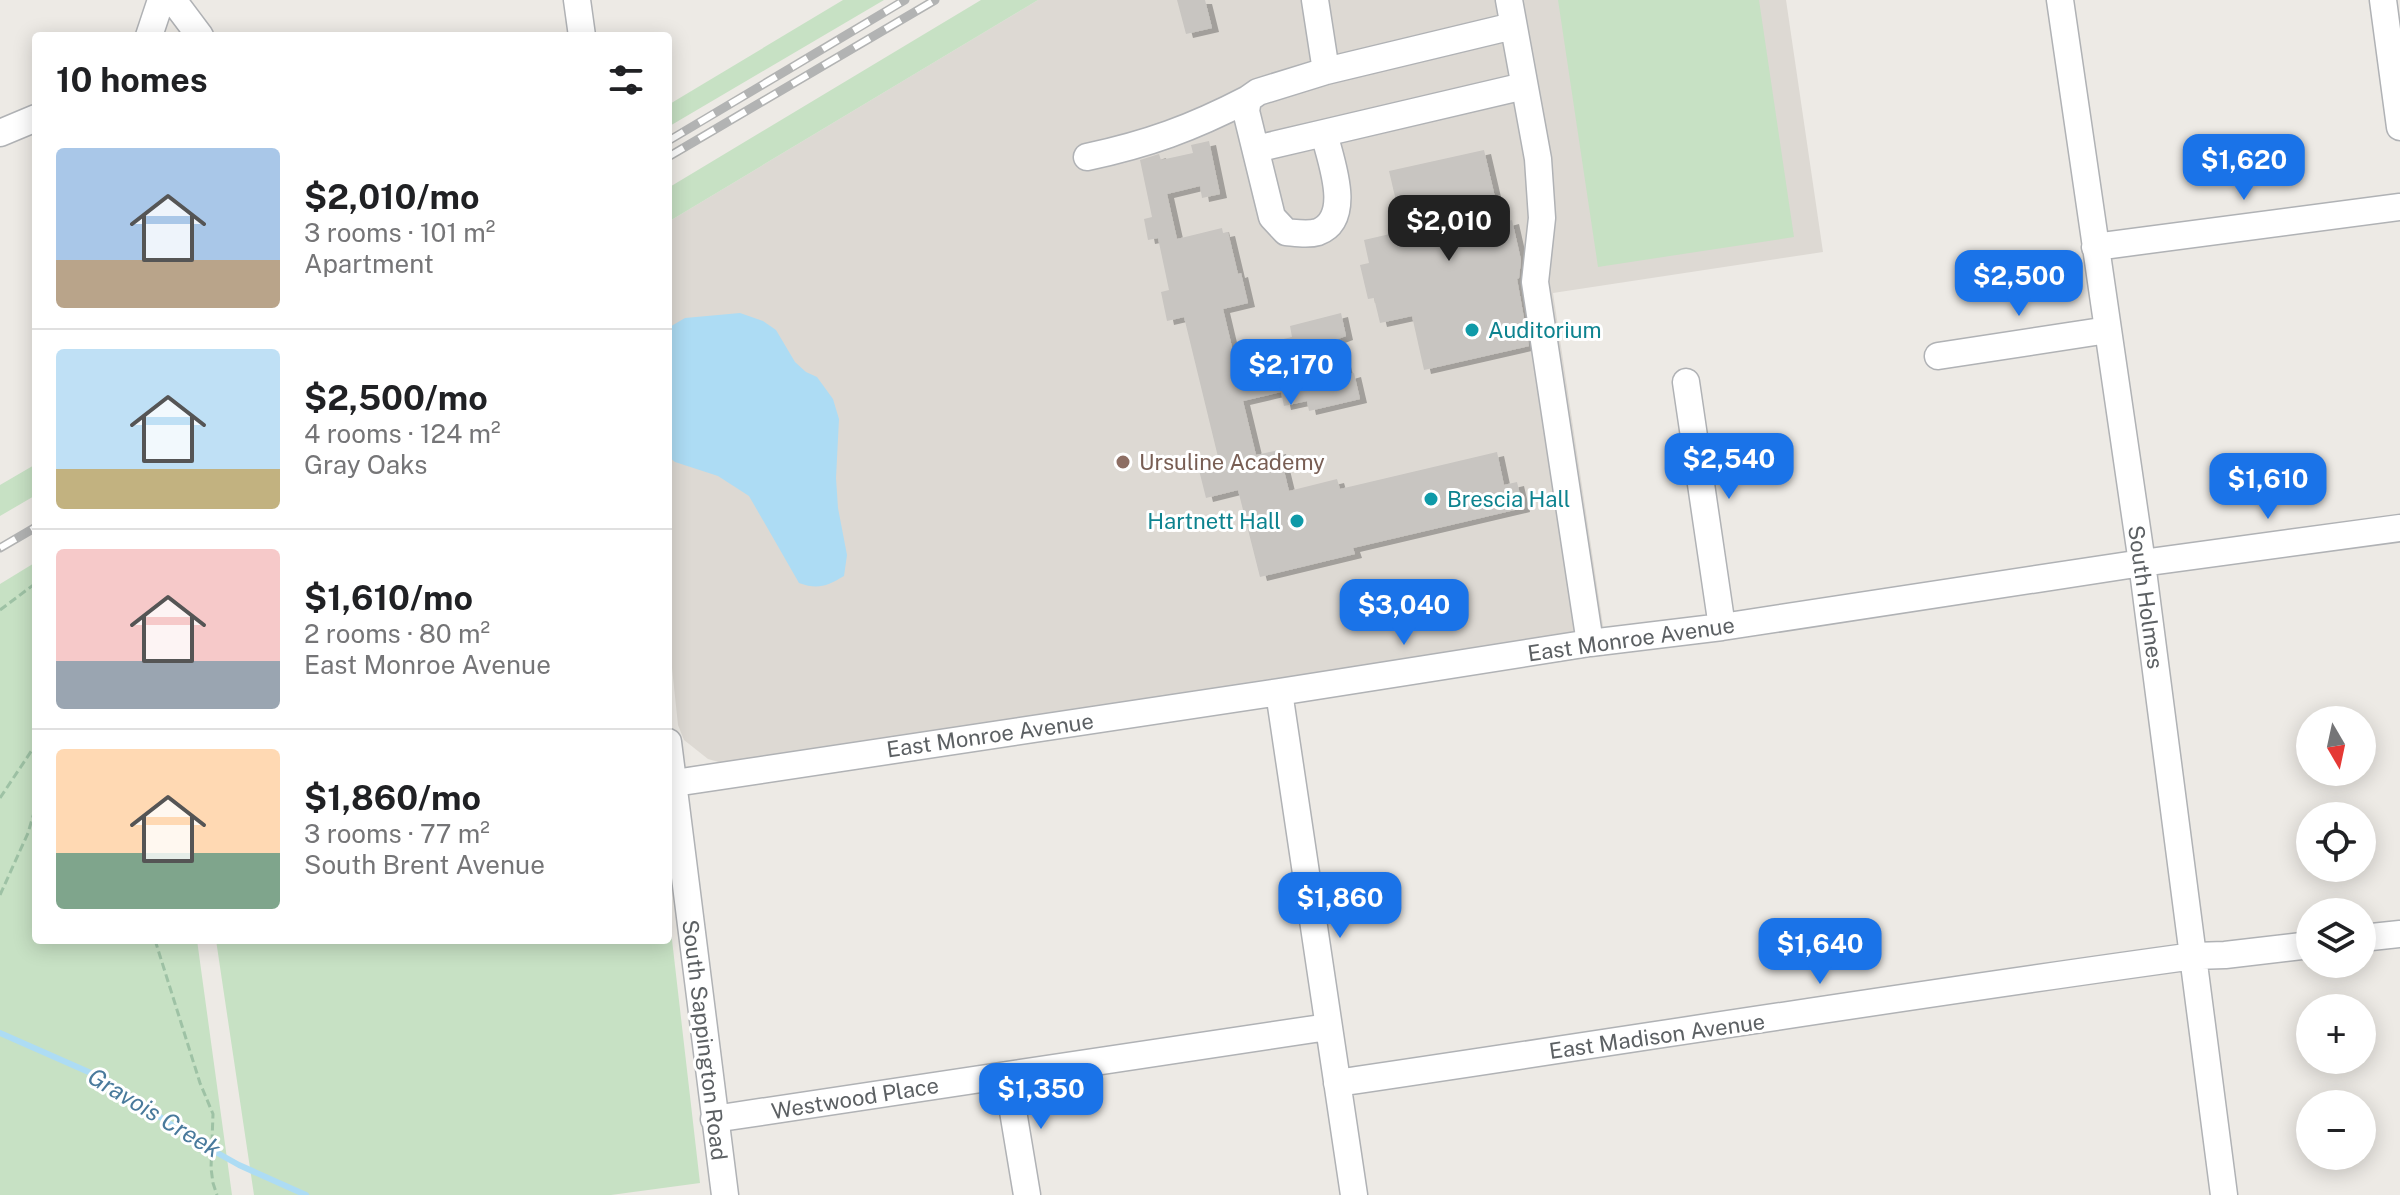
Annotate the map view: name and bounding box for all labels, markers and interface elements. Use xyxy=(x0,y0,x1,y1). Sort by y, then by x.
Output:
icon: filters xyxy=(604,58,648,102)
text: 10 homes xyxy=(56,60,208,100)
pin: $1,620 xyxy=(2179,134,2309,202)
text: $1,620 xyxy=(2201,144,2287,175)
text: $2,010/mo xyxy=(304,177,480,217)
icon: home xyxy=(120,180,216,276)
pin: $2,010 xyxy=(1384,195,1514,263)
text: $2,010 xyxy=(1406,205,1492,236)
text: 3 rooms · 101 m² xyxy=(304,217,495,248)
text: Apartment xyxy=(304,248,434,279)
pin: $2,500 xyxy=(1954,250,2084,318)
text: $2,500 xyxy=(1973,260,2065,291)
place label: Auditorium xyxy=(1488,317,1602,343)
marker: Auditorium xyxy=(1463,321,1481,339)
pin: $2,170 xyxy=(1226,339,1356,407)
text: $2,170 xyxy=(1248,349,1334,380)
text: $2,500/mo xyxy=(304,378,488,418)
icon: home xyxy=(120,381,216,477)
text: 4 rooms · 124 m² xyxy=(304,418,501,449)
pin: $2,540 xyxy=(1664,433,1794,501)
text: $2,540 xyxy=(1683,443,1775,474)
text: Gray Oaks xyxy=(304,449,427,480)
place label: Ursuline Academy xyxy=(1139,449,1325,475)
marker: Ursuline Academy xyxy=(1114,453,1132,471)
pin: $1,610 xyxy=(2203,453,2333,521)
text: $1,610 xyxy=(2227,463,2309,494)
place label: Brescia Hall xyxy=(1447,486,1570,512)
marker: Brescia Hall xyxy=(1422,490,1440,508)
place label: Hartnett Hall xyxy=(1147,508,1281,534)
marker: Hartnett Hall xyxy=(1288,512,1306,530)
street label: South Holmes xyxy=(2123,524,2169,670)
text: $1,610/mo xyxy=(304,578,473,618)
pin: $3,040 xyxy=(1339,579,1469,647)
icon: home xyxy=(120,581,216,677)
text: $3,040 xyxy=(1358,589,1450,620)
street label: East Monroe Avenue xyxy=(1526,612,1736,666)
text: 2 rooms · 80 m² xyxy=(304,618,490,649)
text: East Monroe Avenue xyxy=(304,649,551,680)
north arrow xyxy=(2296,706,2376,786)
map controls xyxy=(2296,706,2376,1170)
street label: East Monroe Avenue xyxy=(885,708,1095,762)
text: $1,860/mo xyxy=(304,778,481,818)
icon: home xyxy=(120,781,216,877)
button: locate xyxy=(2296,802,2376,882)
text: 3 rooms · 77 m² xyxy=(304,818,490,849)
text: South Brent Avenue xyxy=(304,849,545,880)
pin: $1,860 xyxy=(1275,872,1405,940)
text: $1,860 xyxy=(1296,882,1384,913)
button: layers xyxy=(2296,898,2376,978)
street label: South Sappington Road xyxy=(677,918,733,1162)
pin: $1,640 xyxy=(1755,918,1885,986)
text: $1,640 xyxy=(1777,928,1863,959)
button: + xyxy=(2296,994,2376,1074)
street label: East Madison Avenue xyxy=(1547,1008,1767,1064)
water label: Gravois Creek xyxy=(83,1062,226,1163)
pin: $1,350 xyxy=(976,1063,1106,1131)
street label: Westwood Place xyxy=(769,1072,941,1124)
text: $1,350 xyxy=(997,1073,1085,1104)
button: − xyxy=(2296,1090,2376,1170)

